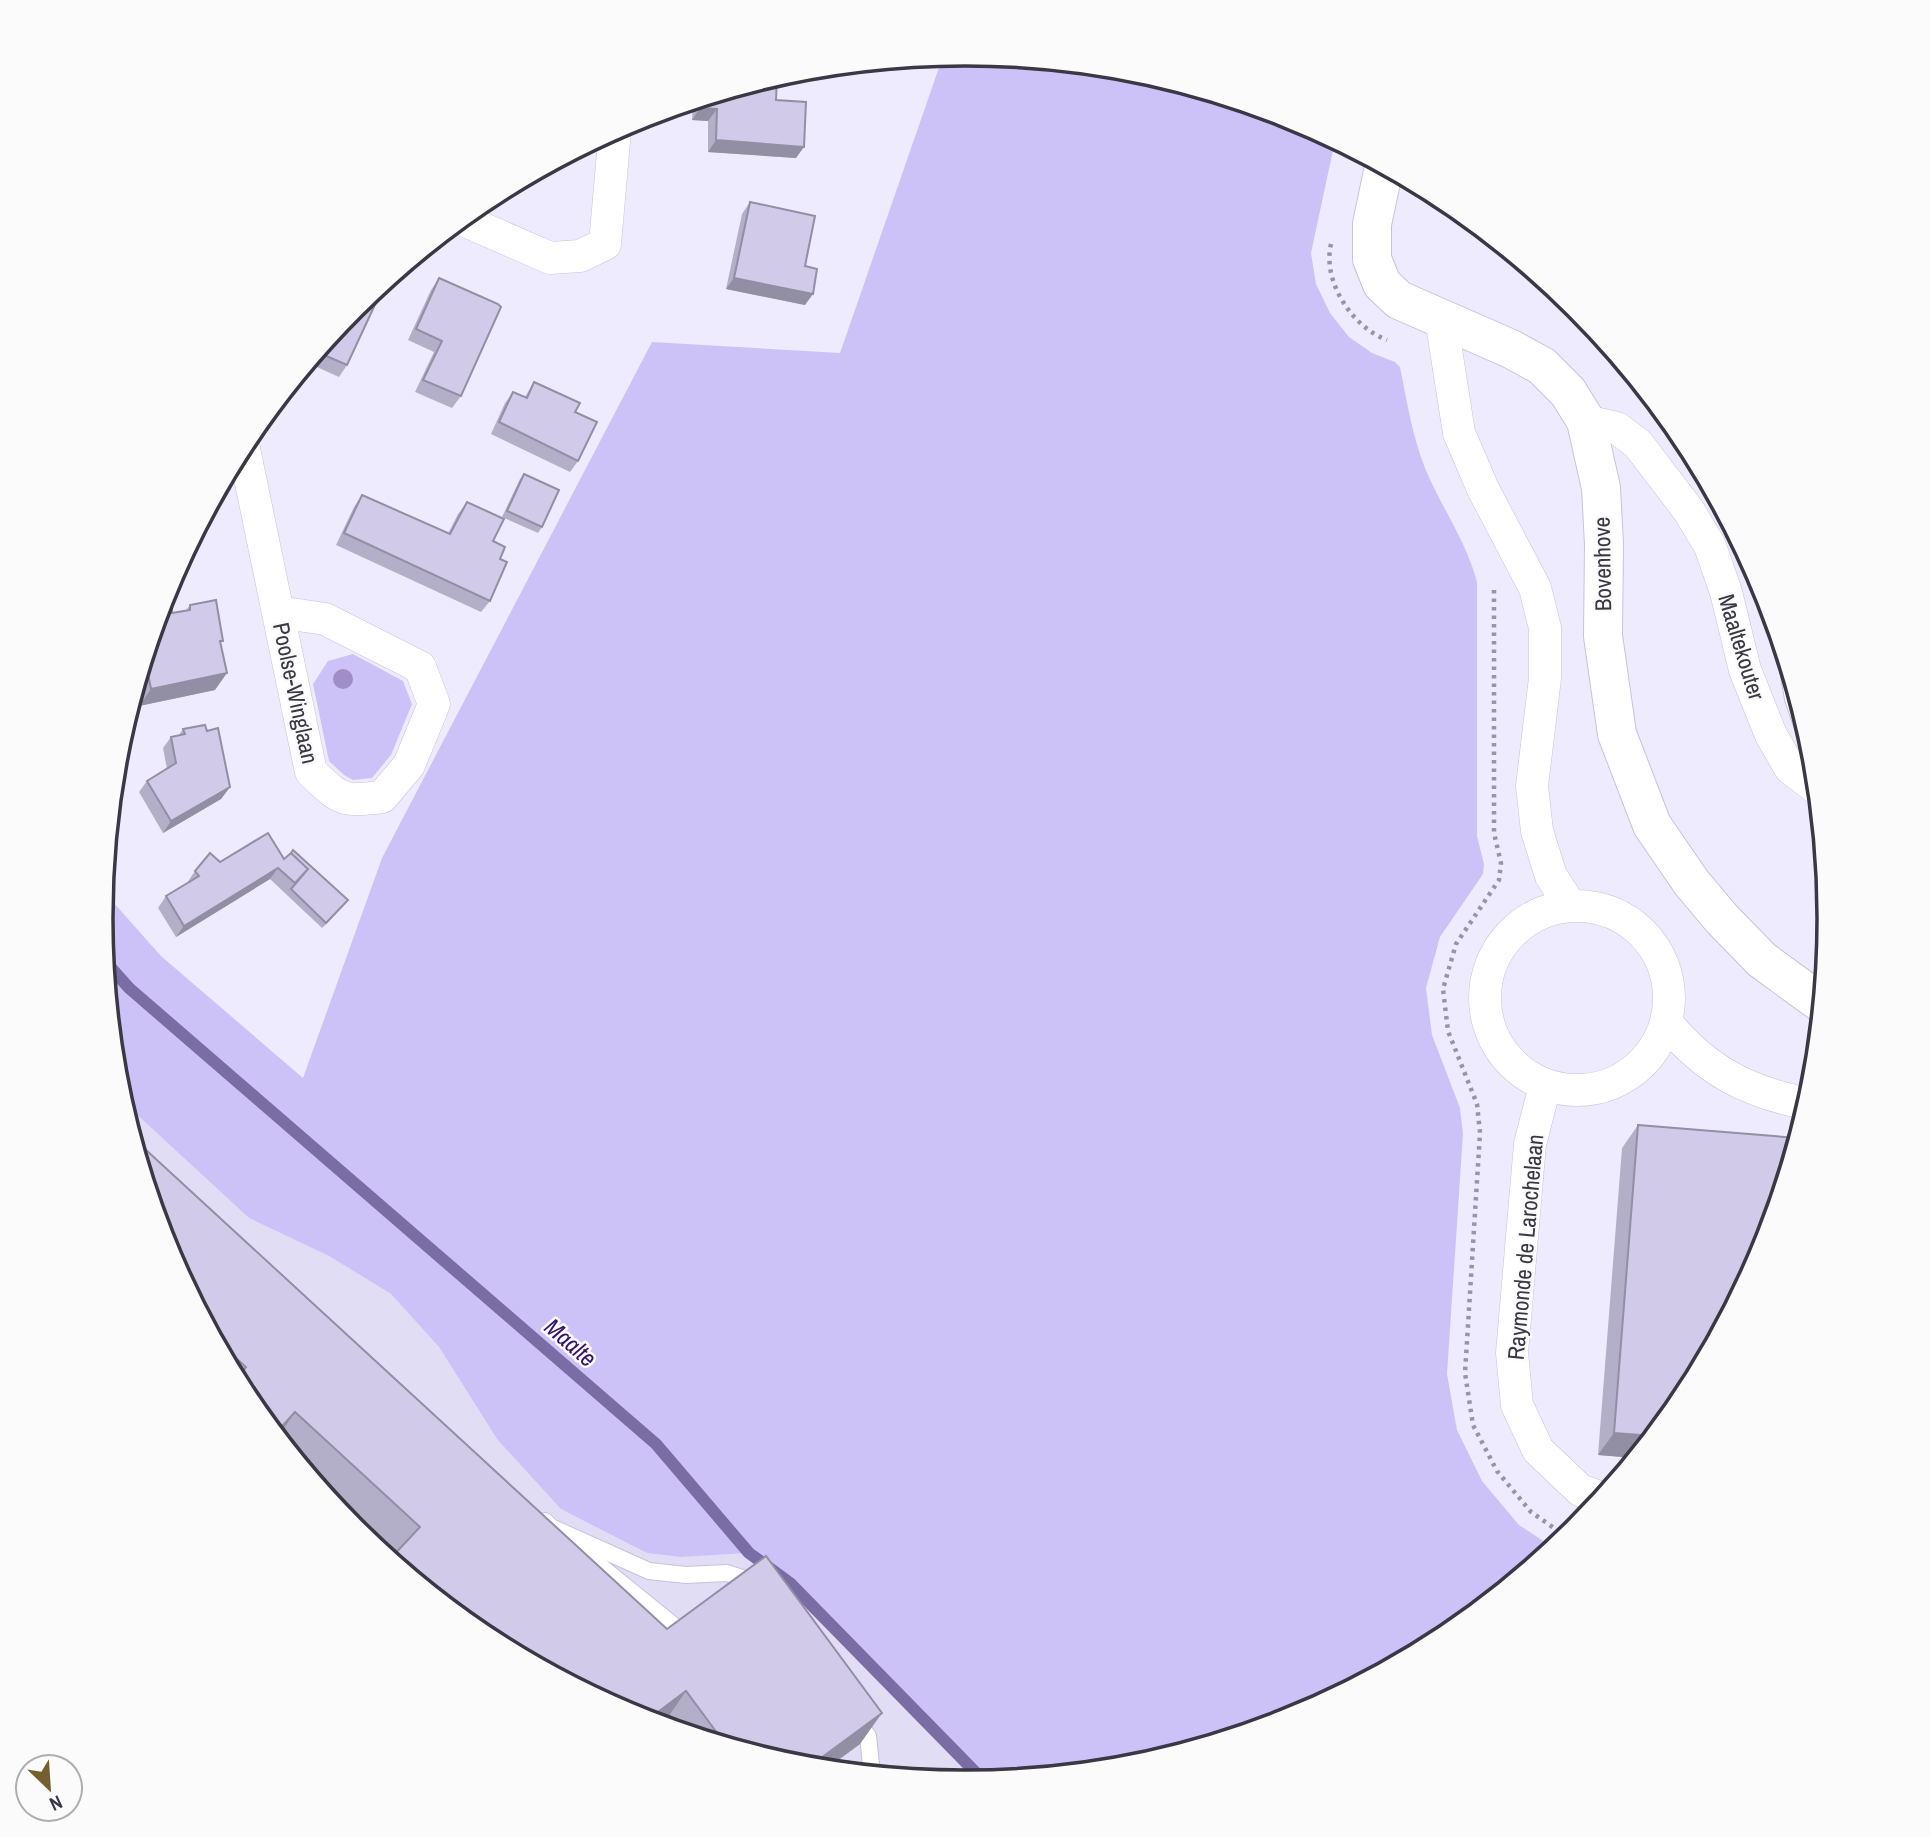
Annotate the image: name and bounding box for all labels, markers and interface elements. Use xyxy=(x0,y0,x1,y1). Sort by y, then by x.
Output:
street label: Bovenhove xyxy=(1586,517,1618,611)
street label: Maaltekouter xyxy=(1711,590,1773,704)
street label: Poolse-Winglaan xyxy=(266,620,326,766)
street label: Raymonde de Larochelaan xyxy=(1500,1133,1550,1361)
water label: Maalte xyxy=(538,1311,604,1373)
north arrow xyxy=(14,1753,84,1823)
text: N xyxy=(46,1789,67,1818)

